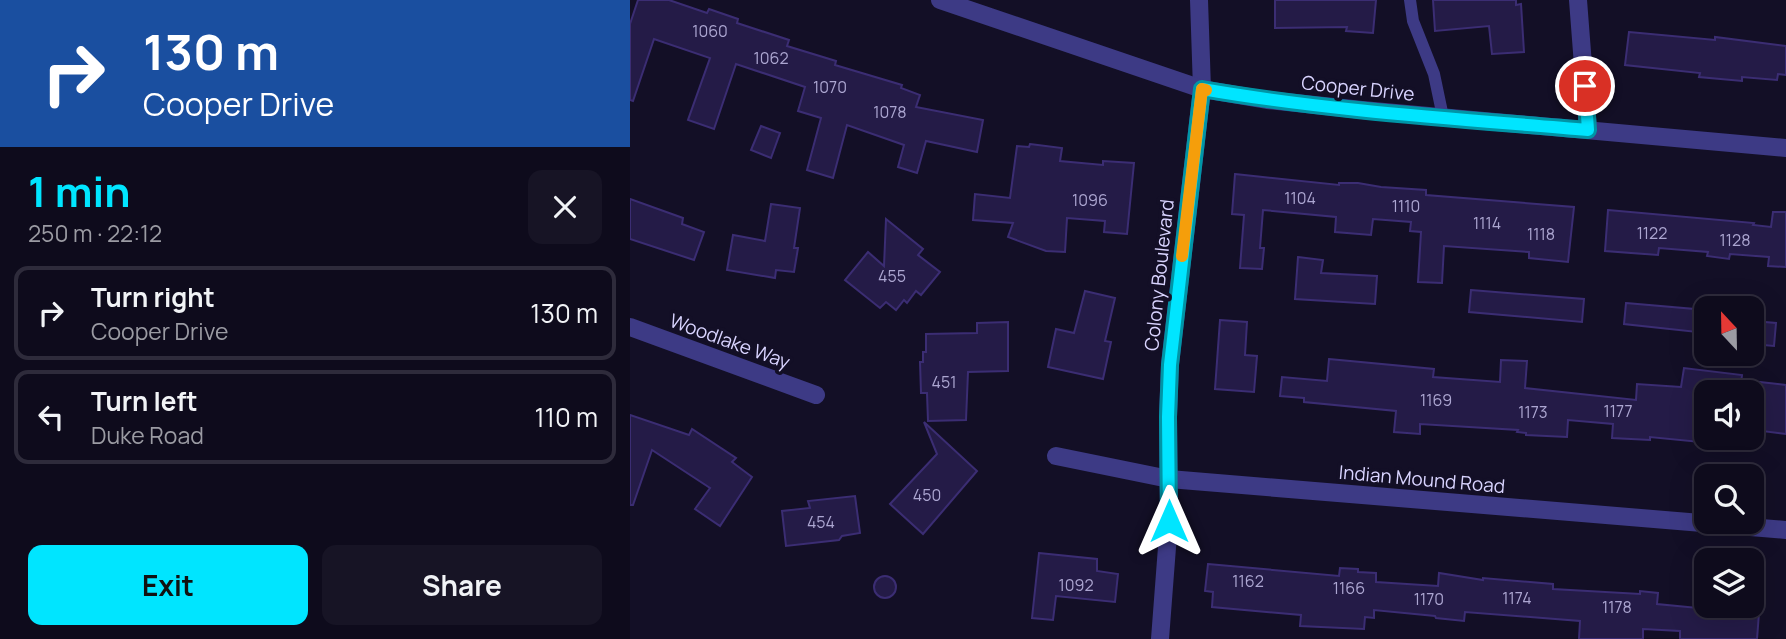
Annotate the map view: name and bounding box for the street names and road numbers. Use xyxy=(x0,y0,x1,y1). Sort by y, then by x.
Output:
street label: Cooper Drive xyxy=(1300,69,1416,107)
street label: Colony Boulevard xyxy=(1138,198,1180,352)
street label: Woodlake Way xyxy=(666,307,794,375)
street label: Indian Mound Road xyxy=(1338,459,1506,499)

